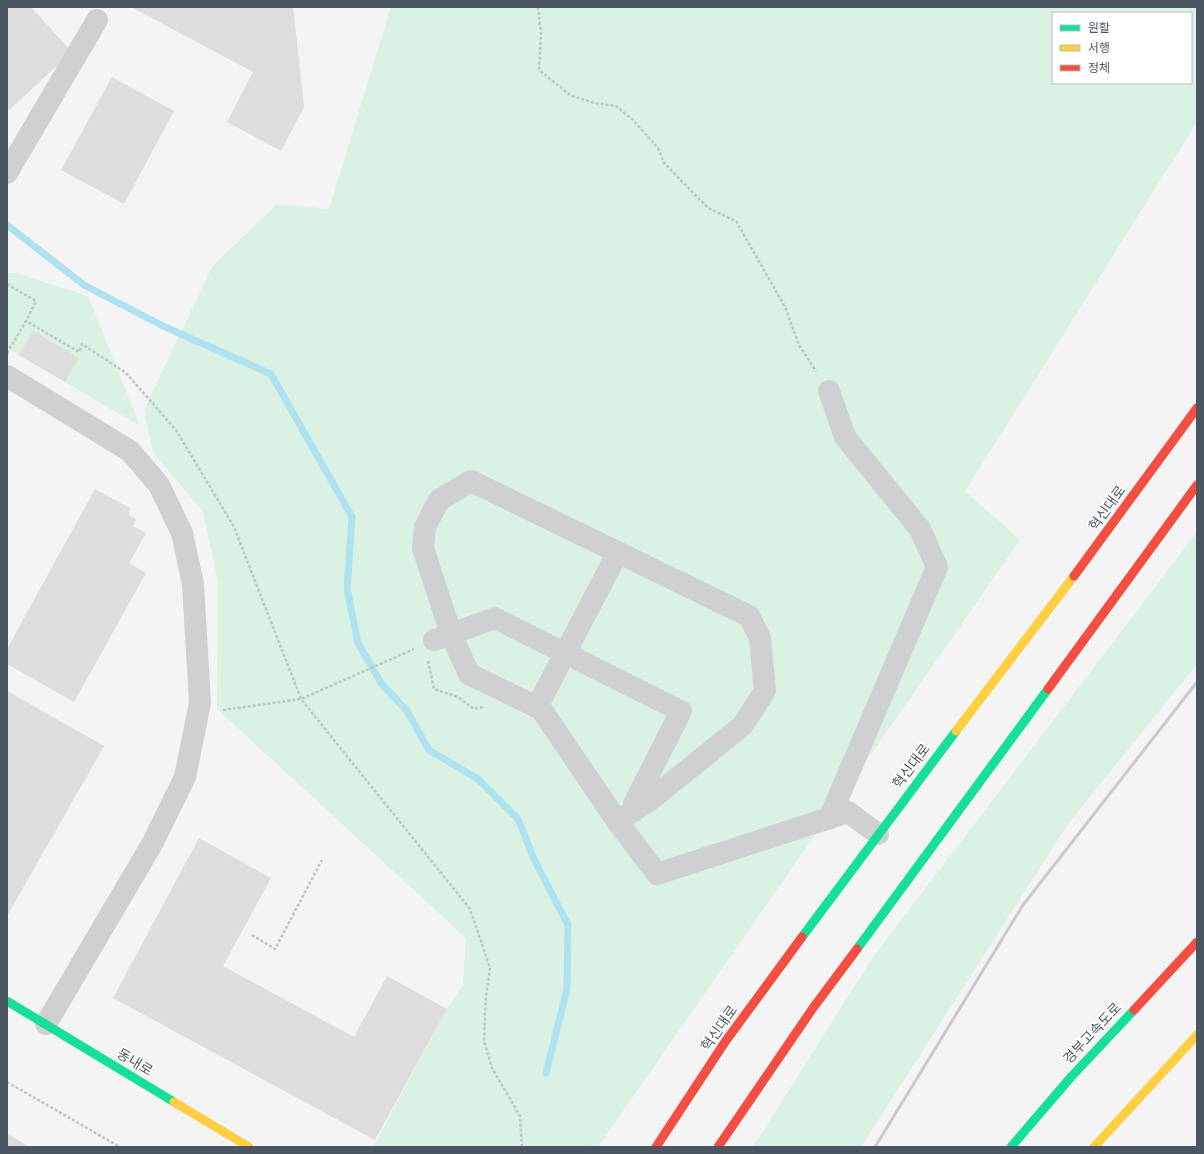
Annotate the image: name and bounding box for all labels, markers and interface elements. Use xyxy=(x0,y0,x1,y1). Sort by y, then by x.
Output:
legend xyxy=(1052,12,1192,84)
text: 원활 xyxy=(1088,20,1110,35)
text: 서행 xyxy=(1088,40,1110,55)
text: 정체 xyxy=(1088,60,1110,75)
street label: 혁신대로 xyxy=(1085,482,1129,534)
street label: 혁신대로 xyxy=(888,740,934,792)
street label: 경부고속도로 xyxy=(1059,999,1125,1067)
street label: 혁신대로 xyxy=(697,1002,741,1054)
street label: 동내로 xyxy=(114,1044,156,1080)

